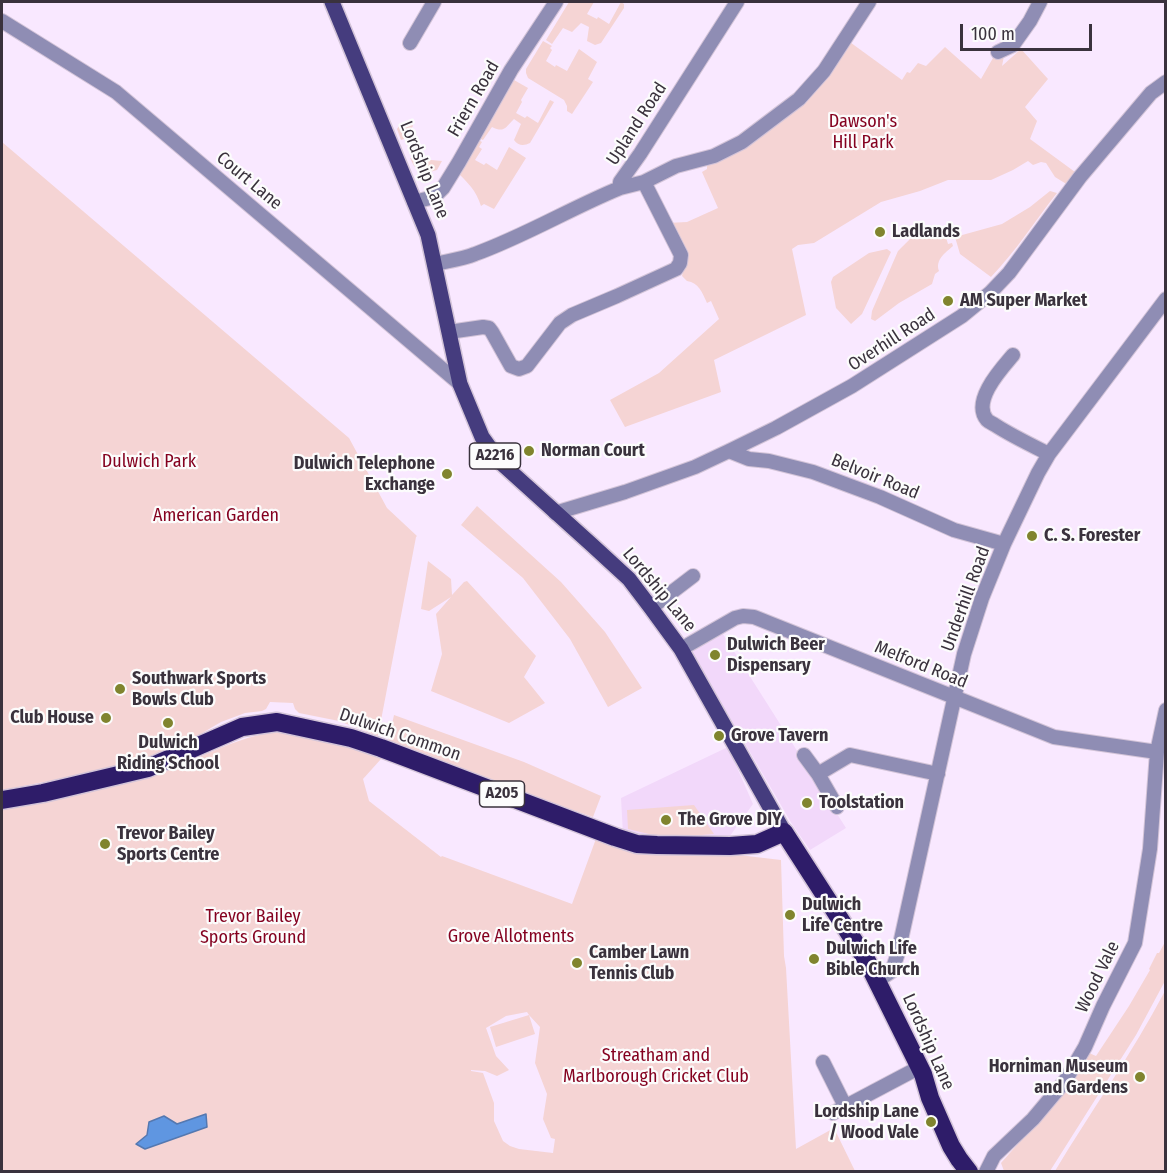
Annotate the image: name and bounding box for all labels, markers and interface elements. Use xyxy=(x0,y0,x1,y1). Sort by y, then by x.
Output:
scale bar xyxy=(963,12,1095,50)
text: 100 m xyxy=(971,23,1015,45)
street label: Friern Road xyxy=(444,57,504,141)
street label: Upland Road xyxy=(602,79,672,169)
park label: Dawson's Hill Park xyxy=(829,111,897,154)
street label: Lordship Lane xyxy=(395,118,453,222)
street label: Court Lane xyxy=(212,147,286,215)
place label: Ladlands xyxy=(892,221,960,243)
marker: Ladlands xyxy=(873,225,887,239)
place label: AM Super Market xyxy=(960,290,1087,312)
marker: AM Super Market xyxy=(941,294,955,308)
street label: Overhill Road xyxy=(844,304,940,376)
place label: Norman Court xyxy=(541,440,645,462)
road number: A2216 xyxy=(470,443,520,469)
marker: Norman Court xyxy=(522,444,536,458)
street label: Belvoir Road xyxy=(828,450,922,504)
park label: Dulwich Park xyxy=(102,451,196,473)
place label: Dulwich Telephone Exchange xyxy=(294,453,435,496)
marker: Dulwich Telephone Exchange xyxy=(440,467,454,481)
park label: American Garden xyxy=(153,505,279,527)
place label: C. S. Forester xyxy=(1044,525,1140,547)
marker: C. S. Forester xyxy=(1025,529,1039,543)
street label: Lordship Lane xyxy=(618,544,700,636)
street label: Underhill Road xyxy=(937,544,995,654)
place label: Dulwich Beer Dispensary xyxy=(727,634,825,676)
street label: Melford Road xyxy=(871,637,971,693)
marker: Dulwich Beer Dispensary xyxy=(708,648,722,662)
place label: Southwark Sports Bowls Club xyxy=(132,668,266,710)
marker: Southwark Sports Bowls Club xyxy=(113,682,127,696)
street label: Dulwich Common xyxy=(336,704,464,766)
place label: Club House xyxy=(10,707,94,729)
marker: Club House xyxy=(99,711,113,725)
marker: Dulwich Riding School xyxy=(161,716,175,730)
place label: Grove Tavern xyxy=(731,725,828,747)
marker: Grove Tavern xyxy=(712,729,726,743)
place label: Dulwich Riding School xyxy=(117,732,219,774)
road number: A205 xyxy=(480,781,524,807)
place label: Toolstation xyxy=(819,792,904,814)
marker: Toolstation xyxy=(800,796,814,810)
place label: The Grove DIY xyxy=(678,809,782,831)
marker: The Grove DIY xyxy=(659,813,673,827)
place label: Trevor Bailey Sports Centre xyxy=(117,823,219,866)
marker: Trevor Bailey Sports Centre xyxy=(98,837,112,851)
place label: Dulwich Life Centre xyxy=(802,894,883,936)
park label: Trevor Bailey Sports Ground xyxy=(200,906,306,948)
marker: Dulwich Life Centre xyxy=(783,908,797,922)
park label: Grove Allotments xyxy=(448,926,574,948)
place label: Dulwich Life Bible Church xyxy=(826,938,920,980)
street label: Wood Vale xyxy=(1071,938,1125,1016)
place label: Camber Lawn Tennis Club xyxy=(589,942,689,984)
marker: Dulwich Life Bible Church xyxy=(807,952,821,966)
marker: Camber Lawn Tennis Club xyxy=(570,956,584,970)
street label: Lordship Lane xyxy=(897,991,959,1093)
park label: Streatham and Marlborough Cricket Club xyxy=(563,1045,749,1088)
place label: Horniman Museum and Gardens xyxy=(989,1056,1128,1098)
marker: Horniman Museum and Gardens xyxy=(1133,1070,1147,1084)
place label: Lordship Lane / Wood Vale xyxy=(814,1101,919,1144)
marker: Lordship Lane / Wood Vale xyxy=(924,1115,938,1129)

